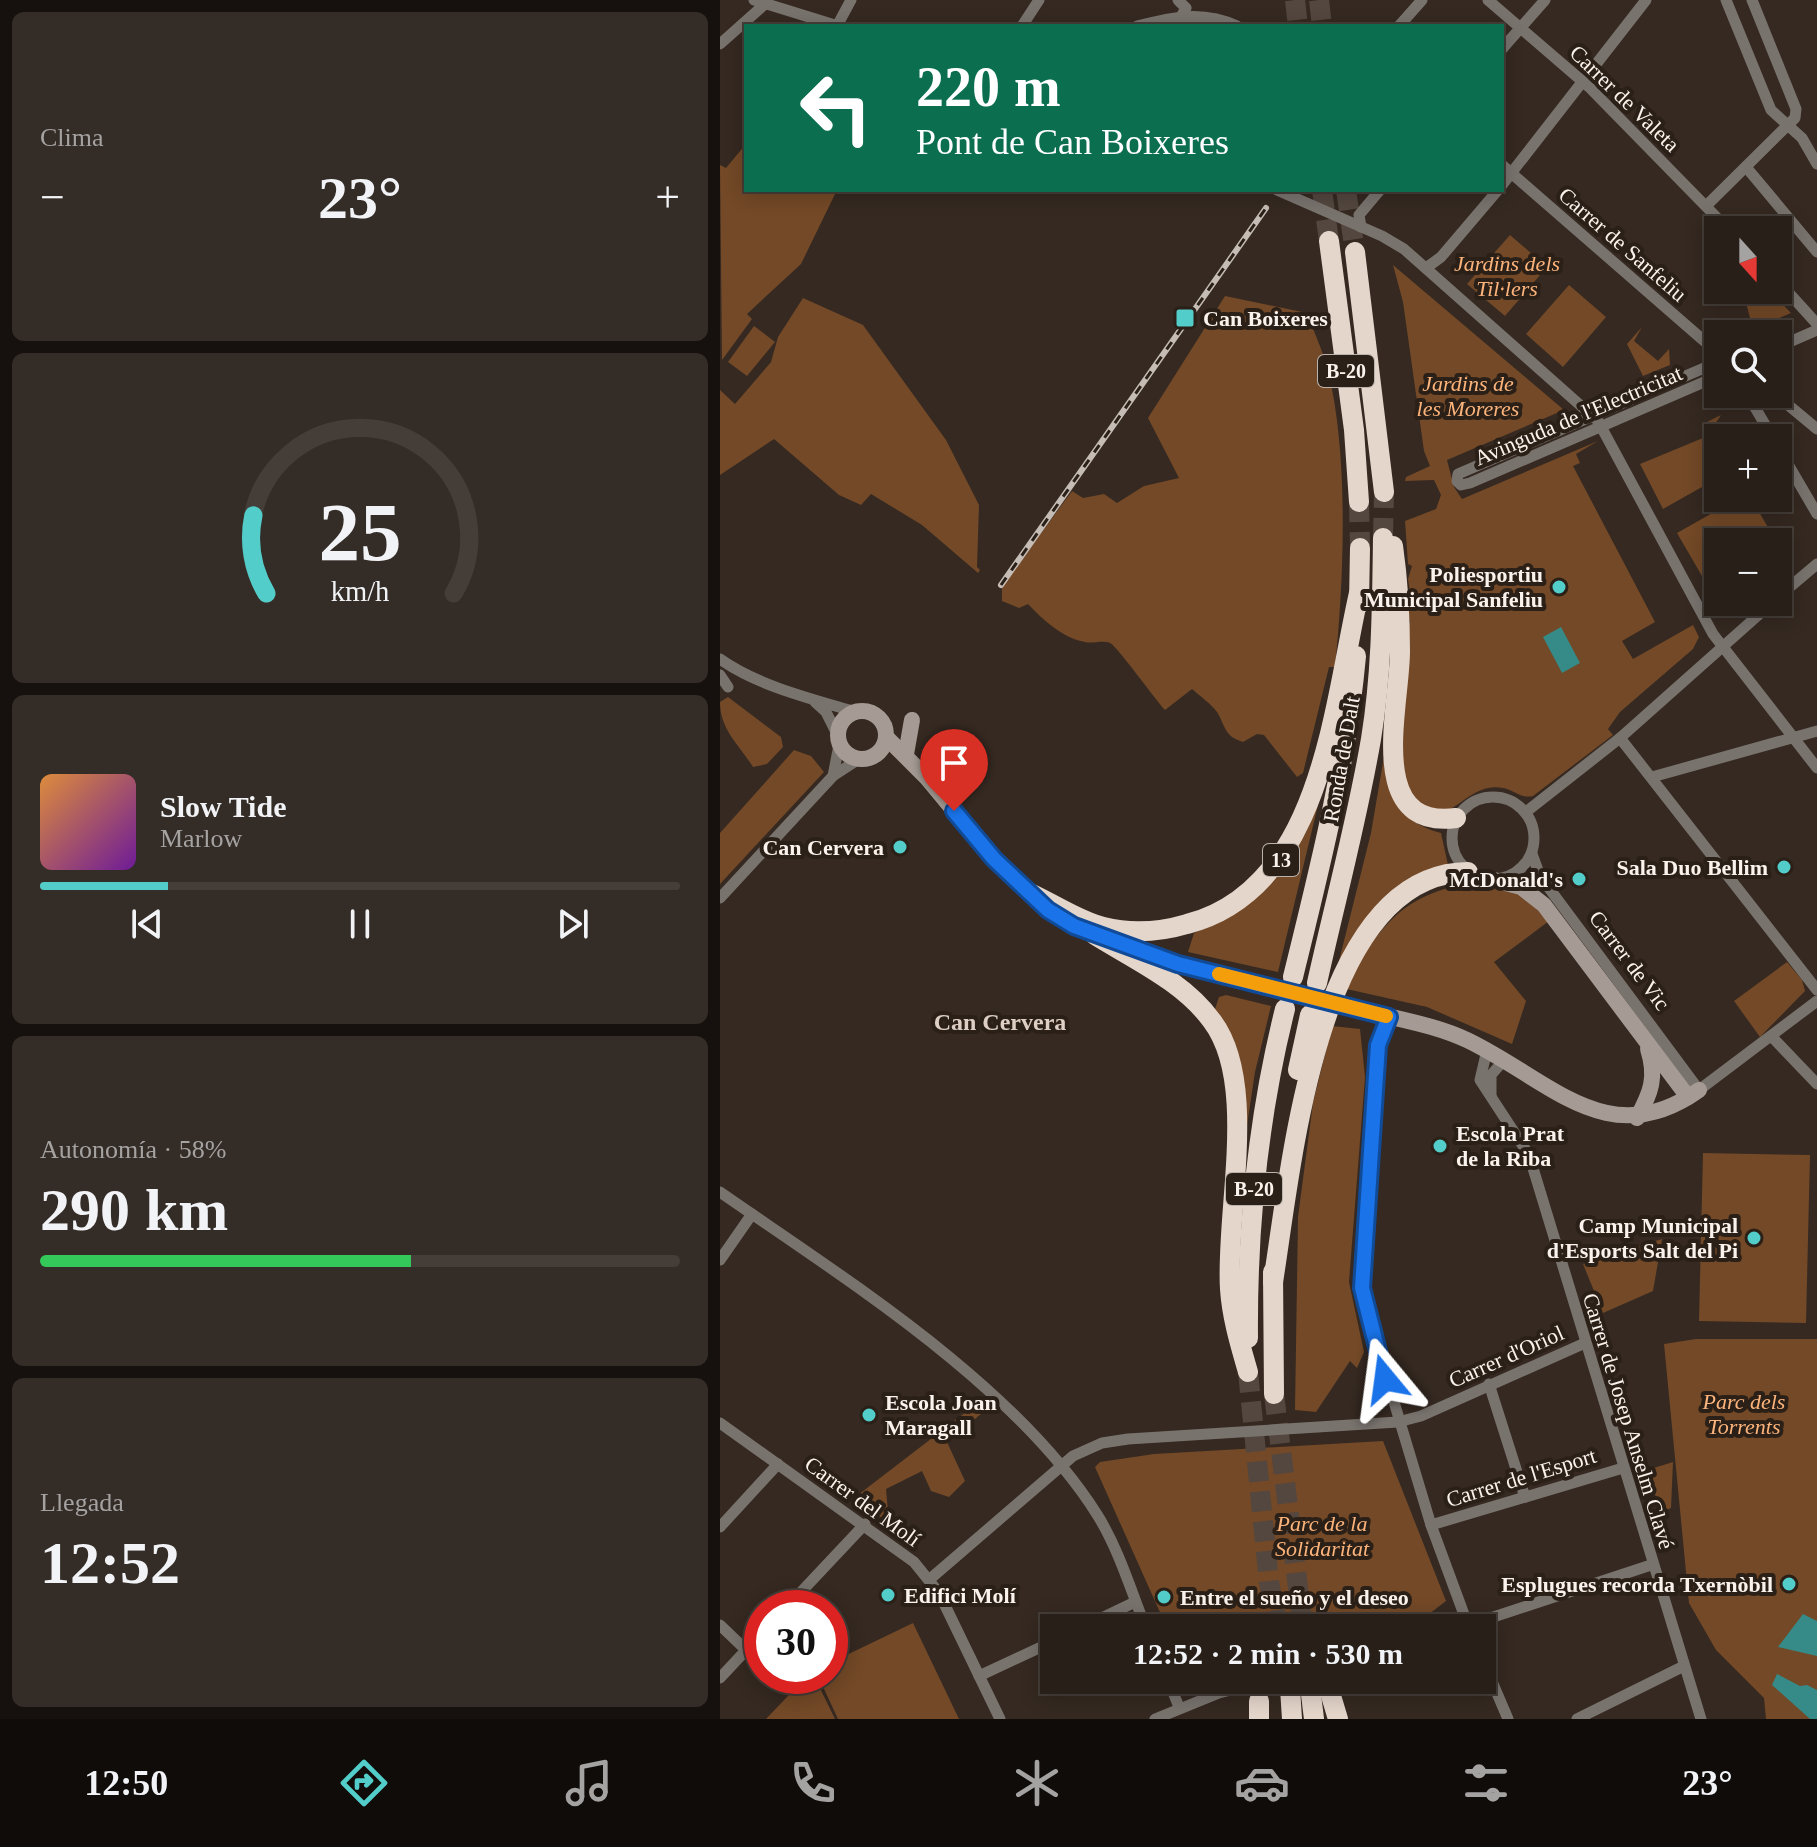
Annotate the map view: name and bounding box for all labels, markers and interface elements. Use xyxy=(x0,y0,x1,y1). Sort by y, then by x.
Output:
street label: Carrer de Valeta xyxy=(1565,40,1685,157)
icon: left xyxy=(784,56,888,160)
text: 220 m xyxy=(916,56,1061,118)
text: Pont de Can Boixeres xyxy=(916,122,1229,162)
text: Clima xyxy=(40,123,104,152)
text: 23° xyxy=(318,165,402,231)
text: − xyxy=(40,173,65,222)
text: + xyxy=(655,173,680,222)
street label: Carrer de Sanfeliu xyxy=(1554,182,1692,307)
north arrow xyxy=(1704,216,1792,304)
map controls xyxy=(1704,216,1792,616)
park label: Jardins dels Til·lers xyxy=(1454,251,1560,301)
place label: Can Boixeres xyxy=(1203,306,1328,331)
marker: Can Boixeres xyxy=(1174,307,1196,329)
button: search xyxy=(1704,320,1792,408)
road number: B-20 xyxy=(1318,355,1374,387)
street label: Avinguda de l'Electricitat xyxy=(1470,360,1686,471)
park label: Jardins de les Moreres xyxy=(1417,371,1519,421)
button: + xyxy=(1704,424,1792,512)
text: 25 xyxy=(318,486,402,578)
button: − xyxy=(1704,528,1792,616)
place label: Poliesportiu Municipal Sanfeliu xyxy=(1364,562,1543,612)
text: km/h xyxy=(331,576,389,607)
marker: Poliesportiu Municipal Sanfeliu xyxy=(1550,578,1568,596)
street label: Ronda de Dalt xyxy=(1318,694,1365,824)
pin xyxy=(920,729,988,811)
icon: arrive xyxy=(932,741,976,785)
text: Slow Tide xyxy=(160,790,286,823)
text: Marlow xyxy=(160,824,242,853)
place label: Can Cervera xyxy=(762,835,884,860)
marker: Can Cervera xyxy=(891,838,909,856)
road number: 13 xyxy=(1263,844,1299,876)
place label: Sala Duo Bellim xyxy=(1616,855,1768,880)
marker: Sala Duo Bellim xyxy=(1775,858,1793,876)
place label: McDonald's xyxy=(1449,867,1563,892)
marker: McDonald's xyxy=(1570,870,1588,888)
icon: previous xyxy=(125,902,169,946)
icon: pause xyxy=(338,902,382,946)
icon: next xyxy=(551,902,595,946)
street label: Carrer de Vic xyxy=(1584,906,1675,1015)
district label: Can Cervera xyxy=(934,1009,1066,1035)
place label: Escola Prat de la Riba xyxy=(1456,1121,1565,1171)
text: Autonomía · 58% xyxy=(40,1135,226,1164)
marker: Escola Prat de la Riba xyxy=(1431,1137,1449,1155)
road number: B-20 xyxy=(1226,1173,1282,1205)
text: 290 km xyxy=(40,1177,228,1243)
place label: Camp Municipal d'Esports Salt del Pi xyxy=(1547,1213,1738,1263)
marker: Camp Municipal d'Esports Salt del Pi xyxy=(1745,1229,1763,1247)
street label: Carrer de Josep Anselm Clavé xyxy=(1578,1290,1679,1552)
street label: Carrer d'Oriol xyxy=(1445,1320,1568,1393)
position arrow xyxy=(1343,1337,1427,1421)
park label: Parc dels Torrents xyxy=(1702,1389,1785,1439)
place label: Escola Joan Maragall xyxy=(885,1390,997,1440)
marker: Escola Joan Maragall xyxy=(860,1406,878,1424)
street label: Carrer de l'Esport xyxy=(1443,1443,1599,1512)
street label: Carrer del Molí xyxy=(800,1451,925,1552)
text: Llegada xyxy=(40,1488,124,1517)
park label: Parc de la Solidaritat xyxy=(1275,1511,1370,1561)
text: 12:52 xyxy=(40,1530,180,1596)
place label: Esplugues recorda Txernòbil xyxy=(1501,1572,1773,1597)
marker: Esplugues recorda Txernòbil xyxy=(1780,1575,1798,1593)
place label: Edifici Molí xyxy=(904,1583,1017,1608)
place label: Entre el sueño y el deseo xyxy=(1180,1585,1409,1610)
marker: Edifici Molí xyxy=(879,1586,897,1604)
marker: Entre el sueño y el deseo xyxy=(1155,1588,1173,1606)
speed limit sign: 30 xyxy=(744,1590,848,1694)
text: 12:52 · 2 min · 530 m xyxy=(1133,1637,1403,1670)
icon: directions xyxy=(336,1755,392,1811)
icon: music xyxy=(561,1755,617,1811)
icon: phone xyxy=(785,1755,841,1811)
icon: climate xyxy=(1009,1755,1065,1811)
icon: car xyxy=(1234,1755,1290,1811)
icon: filters xyxy=(1458,1755,1514,1811)
text: 12:50 xyxy=(84,1763,168,1803)
text: 23° xyxy=(1682,1763,1733,1803)

